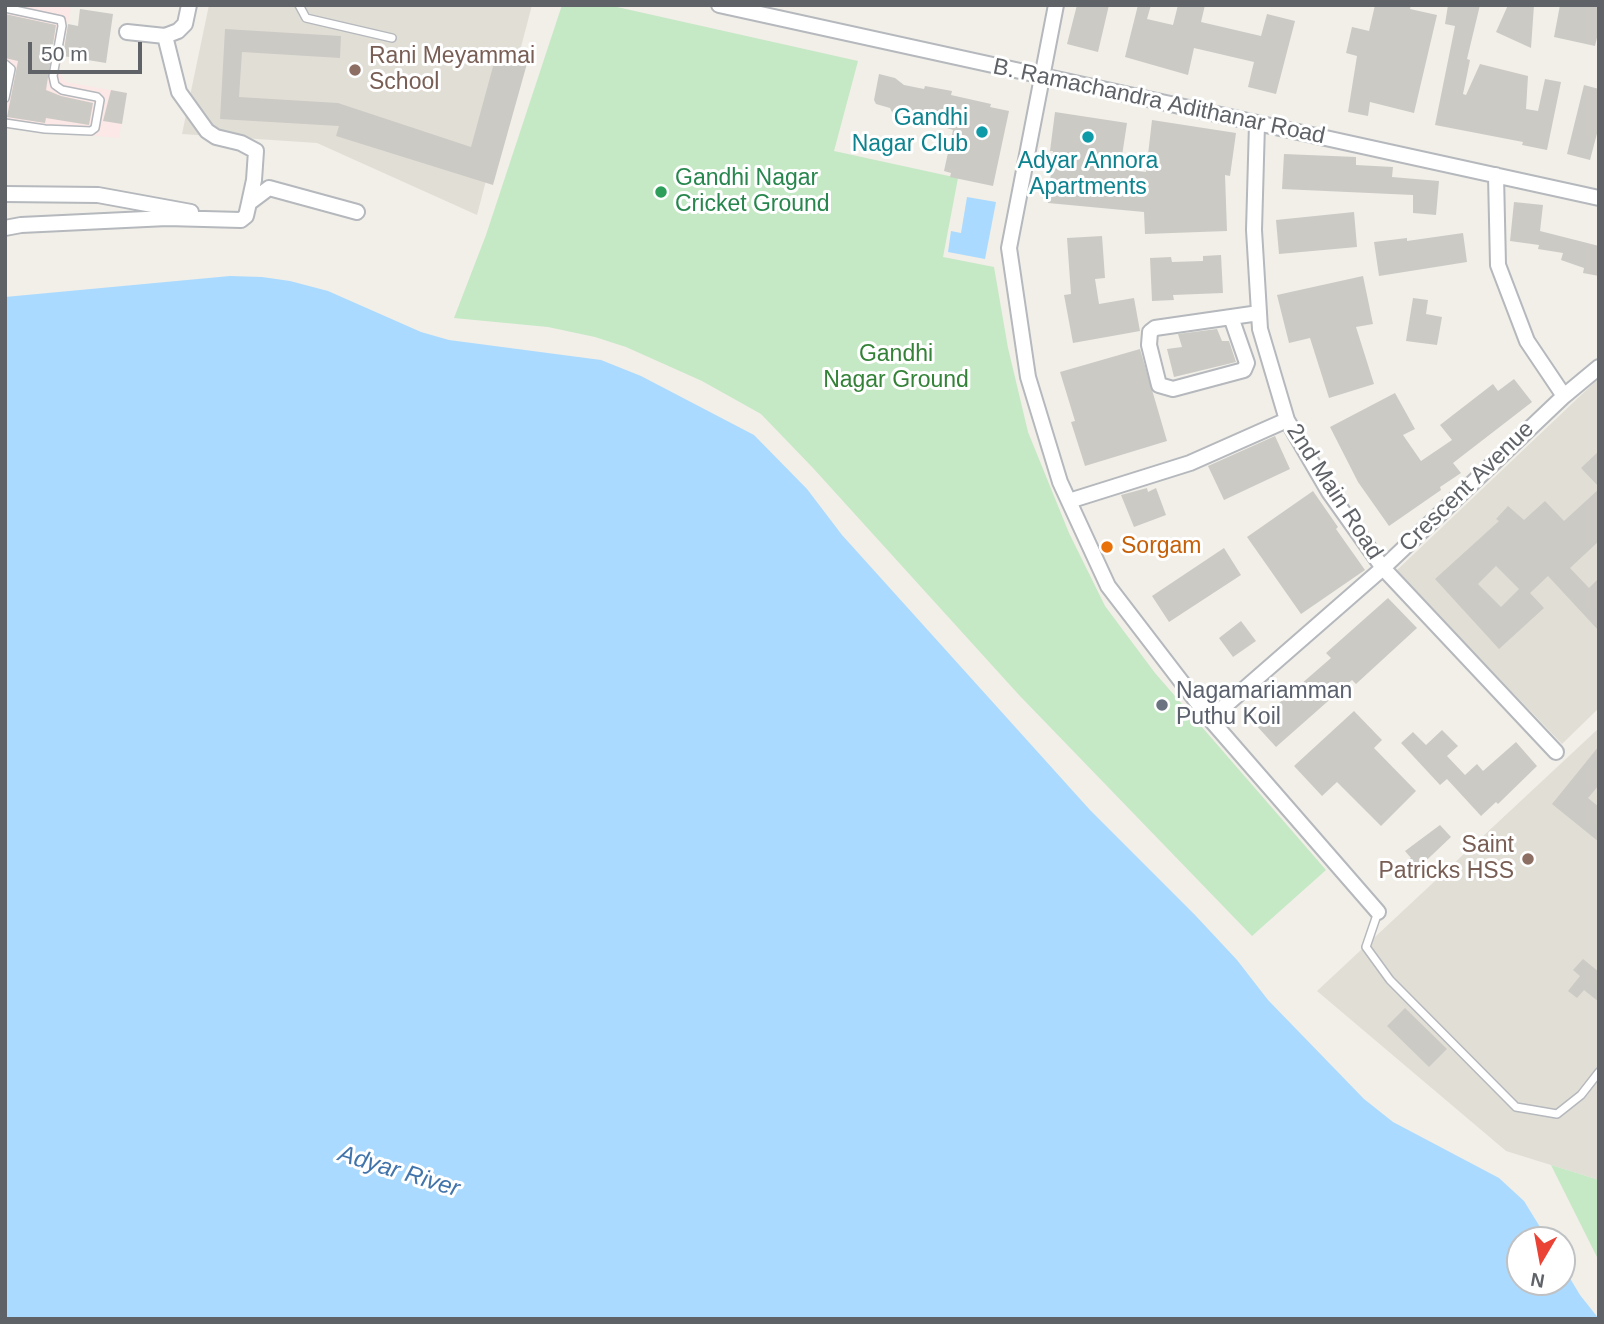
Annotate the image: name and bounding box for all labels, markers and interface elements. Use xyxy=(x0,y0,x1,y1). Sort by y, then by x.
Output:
scale bar xyxy=(32,28,145,72)
text: 50 m xyxy=(41,42,88,65)
place label: Rani Meyammai School xyxy=(369,43,535,97)
street label: B. Ramachandra Adithanar Road xyxy=(990,53,1328,151)
marker: Rani Meyammai School xyxy=(347,62,363,78)
place label: Gandhi Nagar Club xyxy=(852,105,968,159)
marker: Gandhi Nagar Club xyxy=(974,124,990,140)
marker: Adyar Annora Apartments xyxy=(1080,129,1096,145)
place label: Adyar Annora Apartments xyxy=(1018,148,1158,202)
place label: Gandhi Nagar Cricket Ground xyxy=(675,165,830,219)
marker: Gandhi Nagar Cricket Ground xyxy=(653,184,669,200)
park label: Gandhi Nagar Ground xyxy=(823,341,969,395)
street label: Crescent Avenue xyxy=(1394,416,1540,558)
street label: 2nd Main Road xyxy=(1280,419,1388,565)
place label: Sorgam xyxy=(1121,533,1202,561)
marker: Sorgam xyxy=(1099,539,1115,555)
place label: Nagamariamman Puthu Koil xyxy=(1176,678,1352,732)
marker: Nagamariamman Puthu Koil xyxy=(1154,697,1170,713)
place label: Saint Patricks HSS xyxy=(1379,832,1514,886)
marker: Saint Patricks HSS xyxy=(1520,851,1536,867)
water label: Adyar River xyxy=(335,1140,463,1204)
north arrow xyxy=(1506,1226,1576,1296)
text: N xyxy=(1529,1269,1546,1292)

